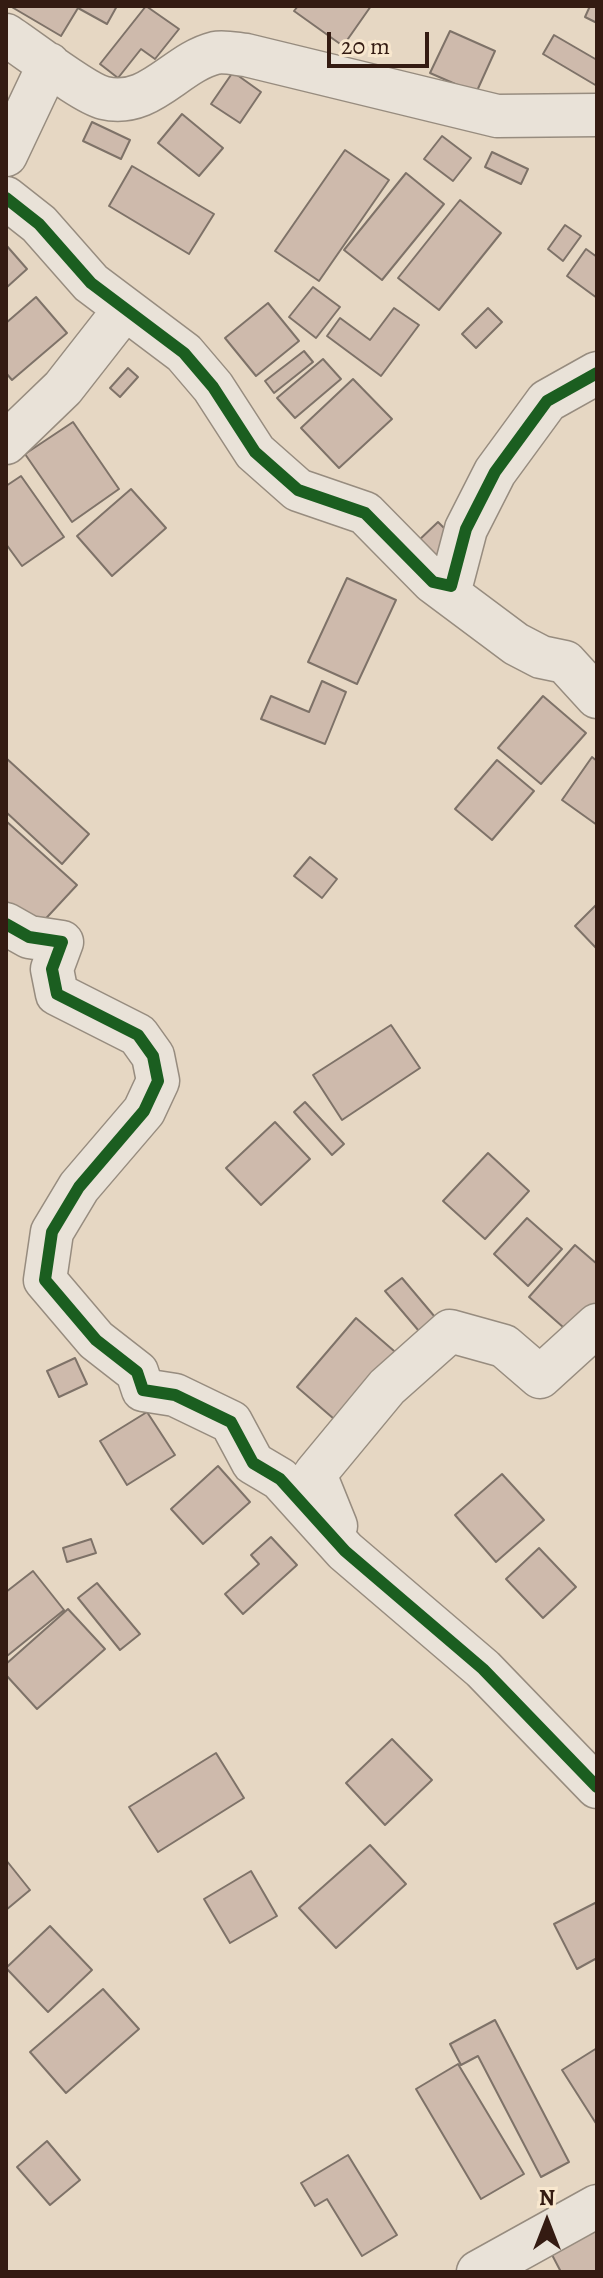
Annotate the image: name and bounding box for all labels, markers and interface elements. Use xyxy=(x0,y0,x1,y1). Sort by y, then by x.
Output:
scale bar xyxy=(331,16,433,66)
text: 20 m xyxy=(341,30,390,62)
north arrow xyxy=(507,2182,587,2262)
text: N xyxy=(539,2183,555,2213)

